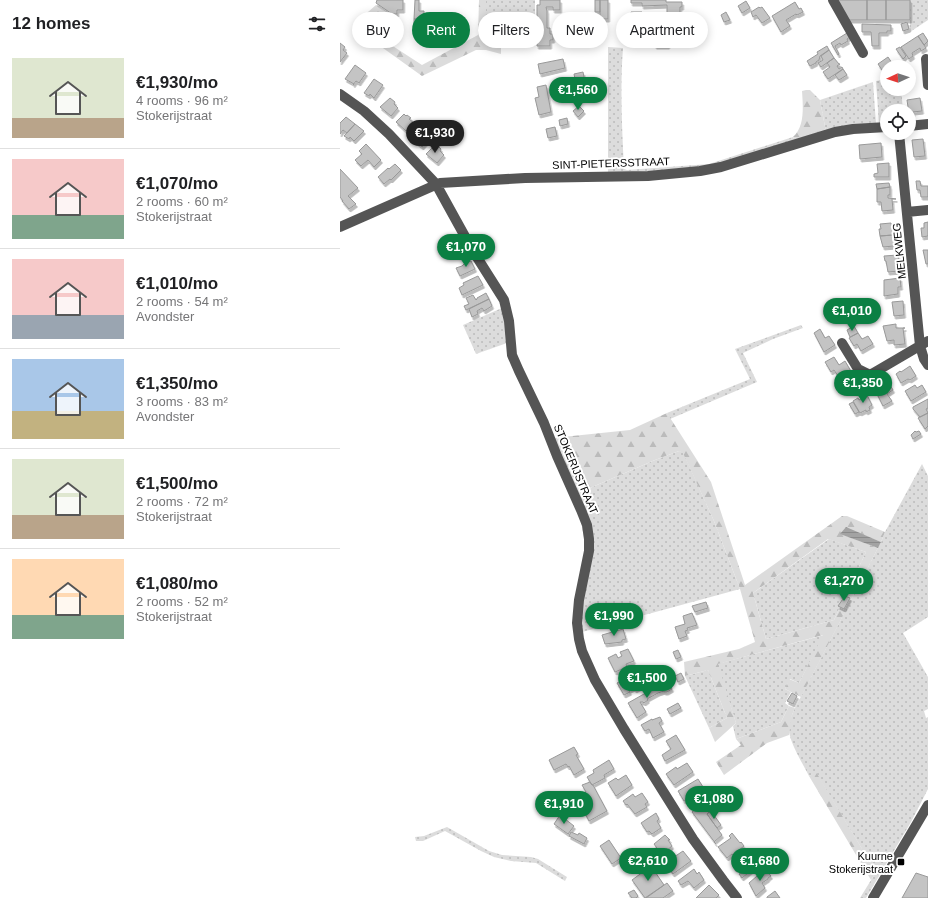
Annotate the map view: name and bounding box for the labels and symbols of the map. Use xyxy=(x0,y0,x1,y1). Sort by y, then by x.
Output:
north arrow xyxy=(880,60,916,96)
pin: €1,560 xyxy=(545,77,611,111)
pin: €1,930 xyxy=(402,120,468,154)
street label: SINT-PIETERSSTRAAT xyxy=(552,155,670,171)
street label: MELKWEG xyxy=(890,222,908,280)
pin: €1,070 xyxy=(433,234,499,268)
pin: €1,010 xyxy=(819,298,885,332)
pin: €1,350 xyxy=(830,370,896,404)
street label: STOKERIJSTRAAT xyxy=(552,422,600,516)
pin: €1,270 xyxy=(811,568,877,602)
pin: €1,990 xyxy=(581,603,647,637)
pin: €1,500 xyxy=(614,665,680,699)
pin: €1,080 xyxy=(681,786,747,820)
pin: €1,910 xyxy=(531,791,597,825)
pin: €2,610 xyxy=(615,848,681,882)
pin: €1,680 xyxy=(727,848,793,882)
place label: Kuurne Stokerijstraat xyxy=(829,850,893,875)
marker: Kuurne Stokerijstraat xyxy=(896,857,906,867)

